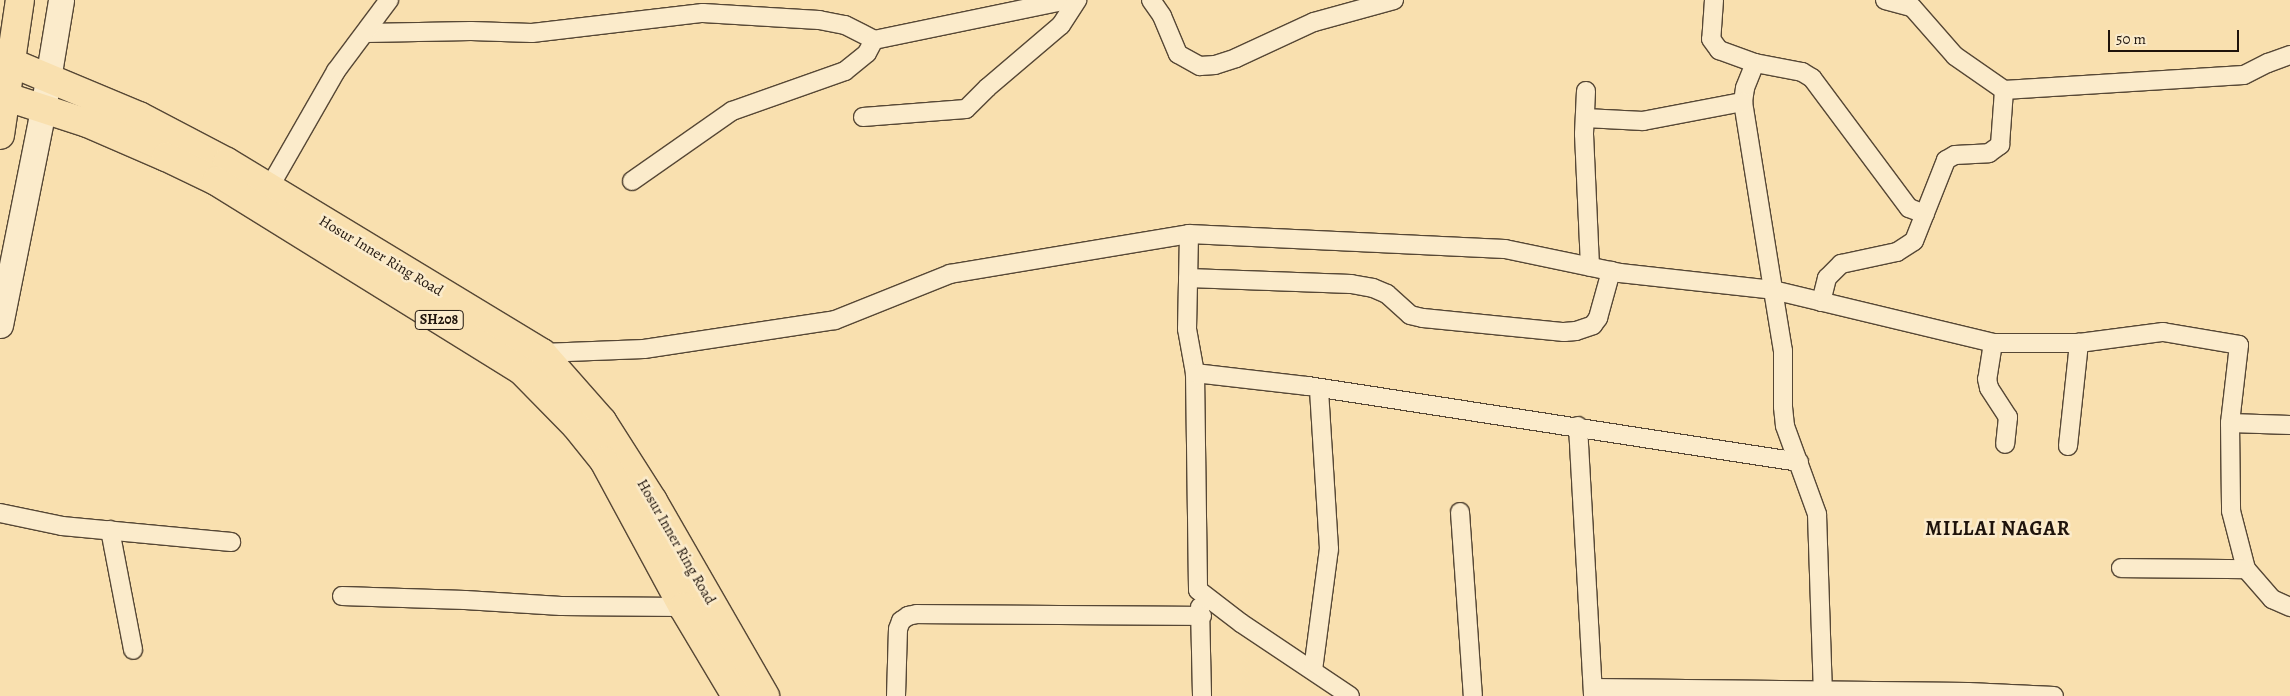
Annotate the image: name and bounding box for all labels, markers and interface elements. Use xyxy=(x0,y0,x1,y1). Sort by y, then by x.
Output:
scale bar xyxy=(2110,20,2241,52)
text: 50 m xyxy=(2116,29,2146,49)
street label: Hosur Inner Ring Road xyxy=(316,212,446,300)
road number: SH208 xyxy=(414,308,464,332)
street label: Hosur Inner Ring Road xyxy=(633,476,719,608)
district label: MILLAI NAGAR xyxy=(1924,516,2072,540)

